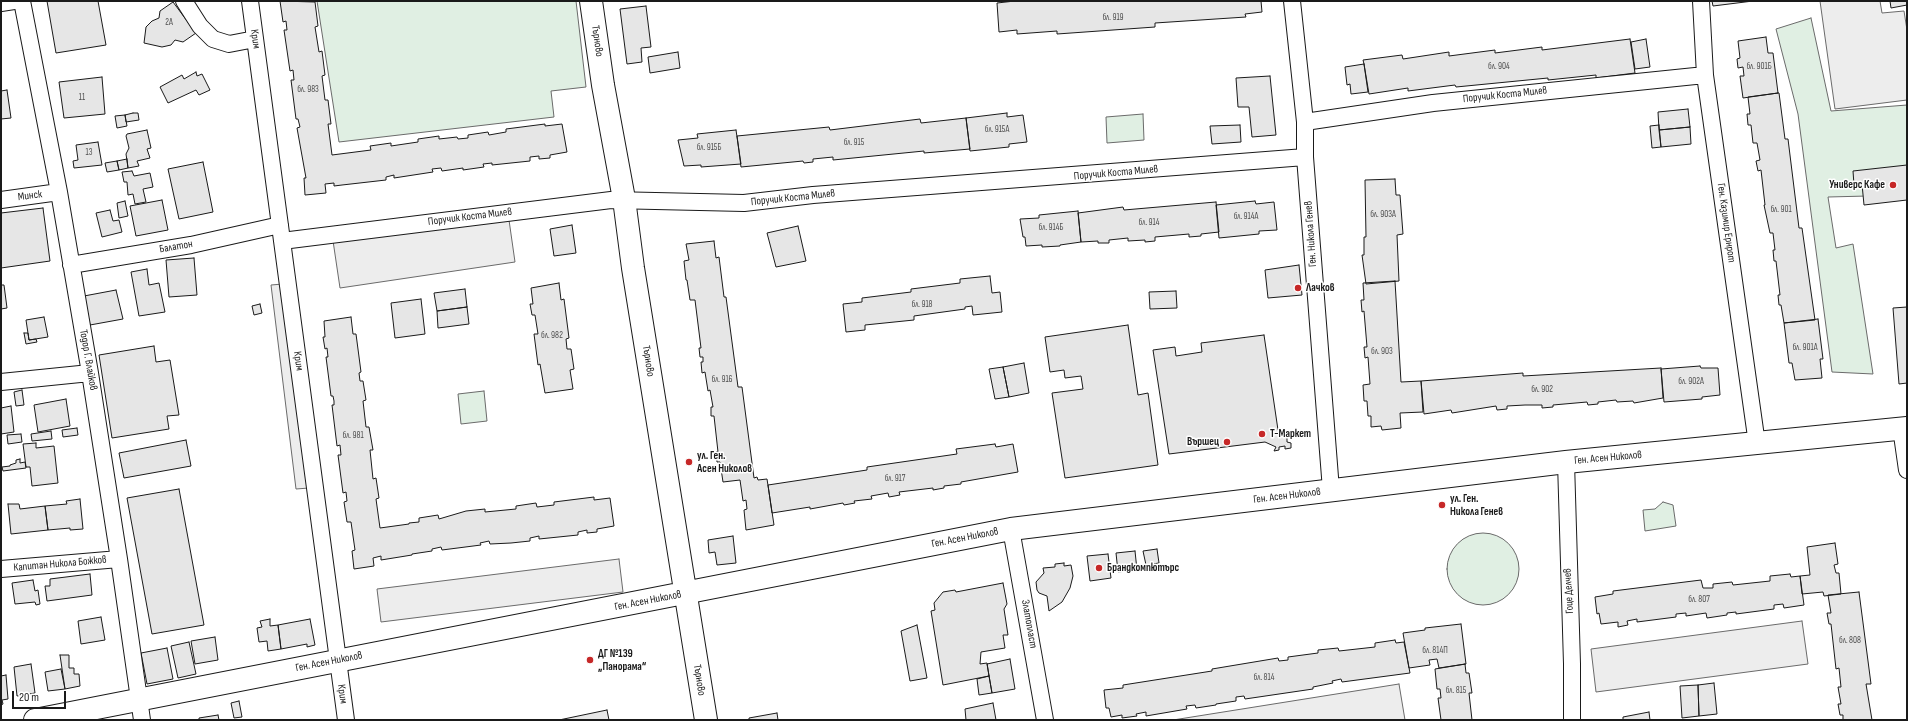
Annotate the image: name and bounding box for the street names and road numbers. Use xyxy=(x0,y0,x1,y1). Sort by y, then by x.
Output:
street label: Търново xyxy=(588,25,606,57)
street label: Крим xyxy=(247,28,263,50)
street label: Поручик Коста Милев xyxy=(1462,84,1548,106)
street label: Поручик Коста Милев xyxy=(1073,163,1159,183)
street label: Ген. Казимир Ернрот xyxy=(1714,182,1738,264)
street label: Поручик Коста Милев xyxy=(750,187,836,209)
street label: Минск xyxy=(17,188,43,204)
street label: Ген. Никола Генев xyxy=(1302,201,1320,267)
street label: Поручик Коста Милев xyxy=(427,205,513,229)
street label: Балатон xyxy=(158,238,194,256)
street label: Тодор Г. Влайков xyxy=(76,329,100,391)
street label: Търново xyxy=(639,344,657,378)
street label: Крим xyxy=(290,350,306,372)
street label: Ген. Асен Николов xyxy=(1574,448,1642,468)
street label: Ген. Асен Николов xyxy=(1252,485,1322,507)
street label: Ген. Асен Николов xyxy=(930,525,1000,551)
street label: Капитан Никола Божков xyxy=(13,553,107,575)
street label: Гоце Делчев xyxy=(1561,568,1577,614)
street label: Ген. Асен Николов xyxy=(613,588,683,614)
street label: Златопласт xyxy=(1018,599,1040,649)
street label: Ген. Асен Николов xyxy=(294,649,364,675)
street label: Търново xyxy=(690,663,708,697)
street label: Крим xyxy=(334,683,350,705)

